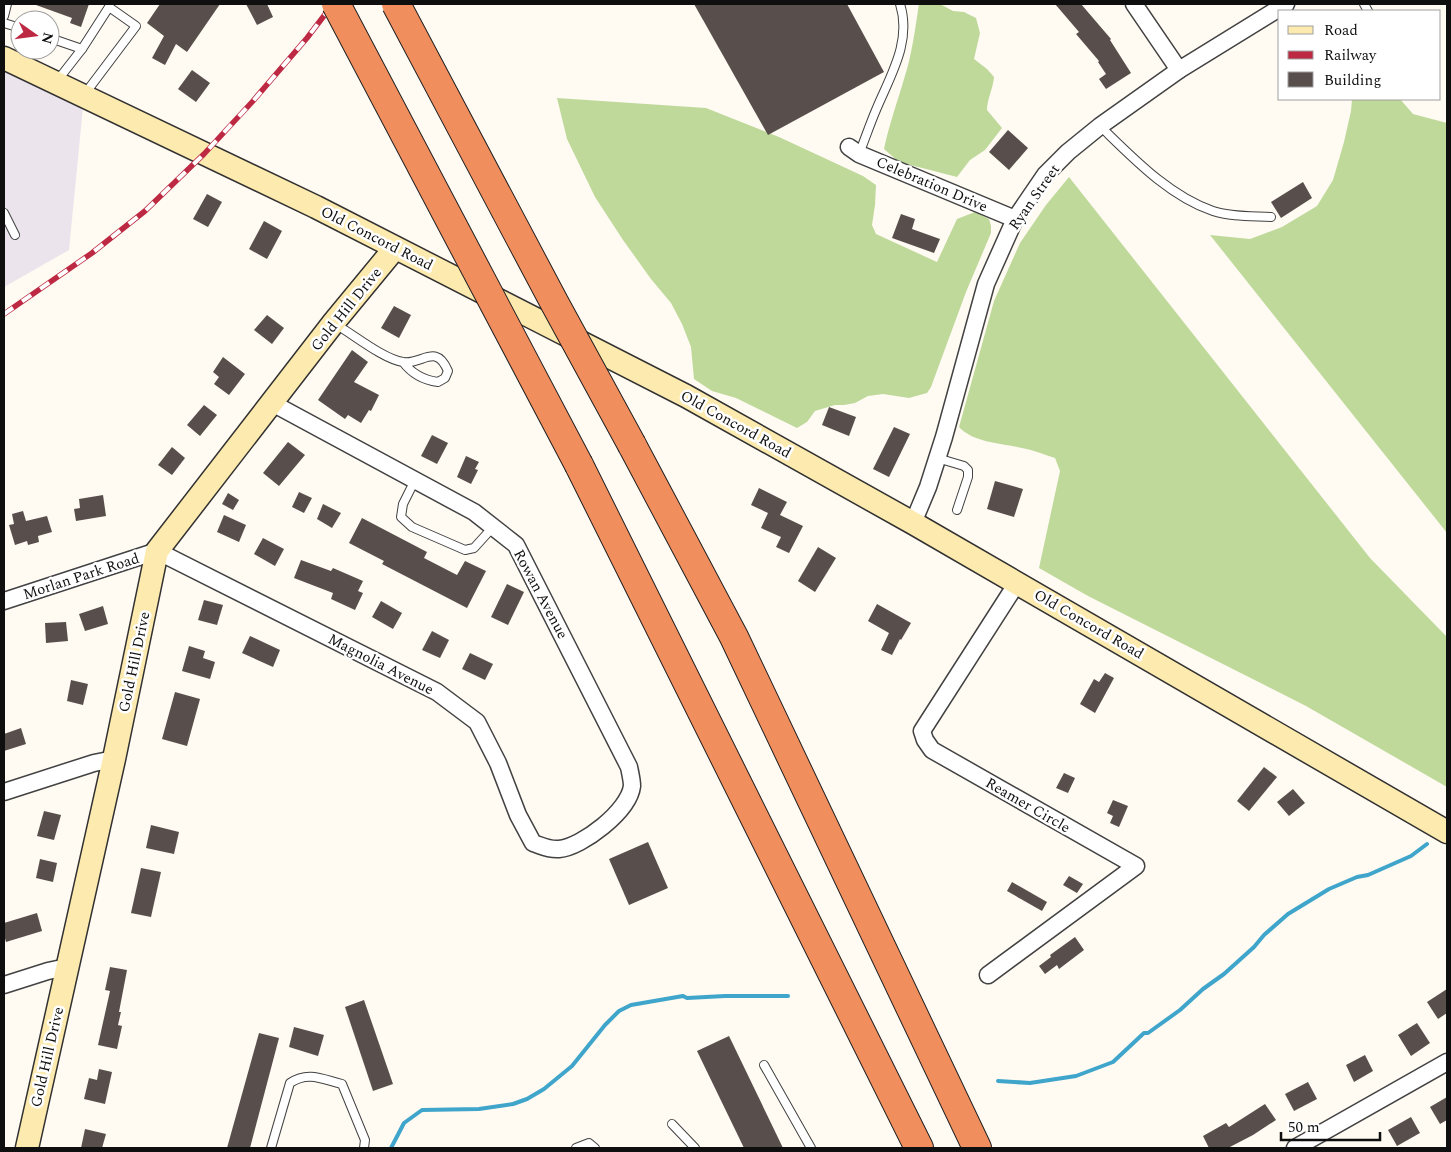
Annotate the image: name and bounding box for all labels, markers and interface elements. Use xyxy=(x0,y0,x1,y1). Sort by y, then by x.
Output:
north arrow xyxy=(10,10,60,60)
legend xyxy=(1278,10,1441,100)
text: Road xyxy=(1324,19,1358,42)
text: N xyxy=(36,30,59,46)
text: Railway xyxy=(1324,44,1377,67)
text: Building xyxy=(1324,69,1381,92)
street label: Celebration Drive xyxy=(873,151,991,218)
street label: Ryan Street xyxy=(1003,159,1066,235)
street label: Old Concord Road xyxy=(317,200,437,277)
street label: Gold Hill Drive xyxy=(305,262,388,356)
street label: Old Concord Road xyxy=(676,384,795,464)
street label: Rowan Avenue xyxy=(507,545,574,643)
street label: Morlan Park Road xyxy=(20,547,142,606)
street label: Old Concord Road xyxy=(1029,584,1148,665)
street label: Gold Hill Drive xyxy=(113,610,156,715)
street label: Magnolia Avenue xyxy=(324,628,438,701)
street label: Reamer Circle xyxy=(981,772,1075,839)
street label: Gold Hill Drive xyxy=(25,1005,70,1110)
scale bar xyxy=(1281,1110,1380,1142)
text: 50 m xyxy=(1288,1116,1320,1139)

